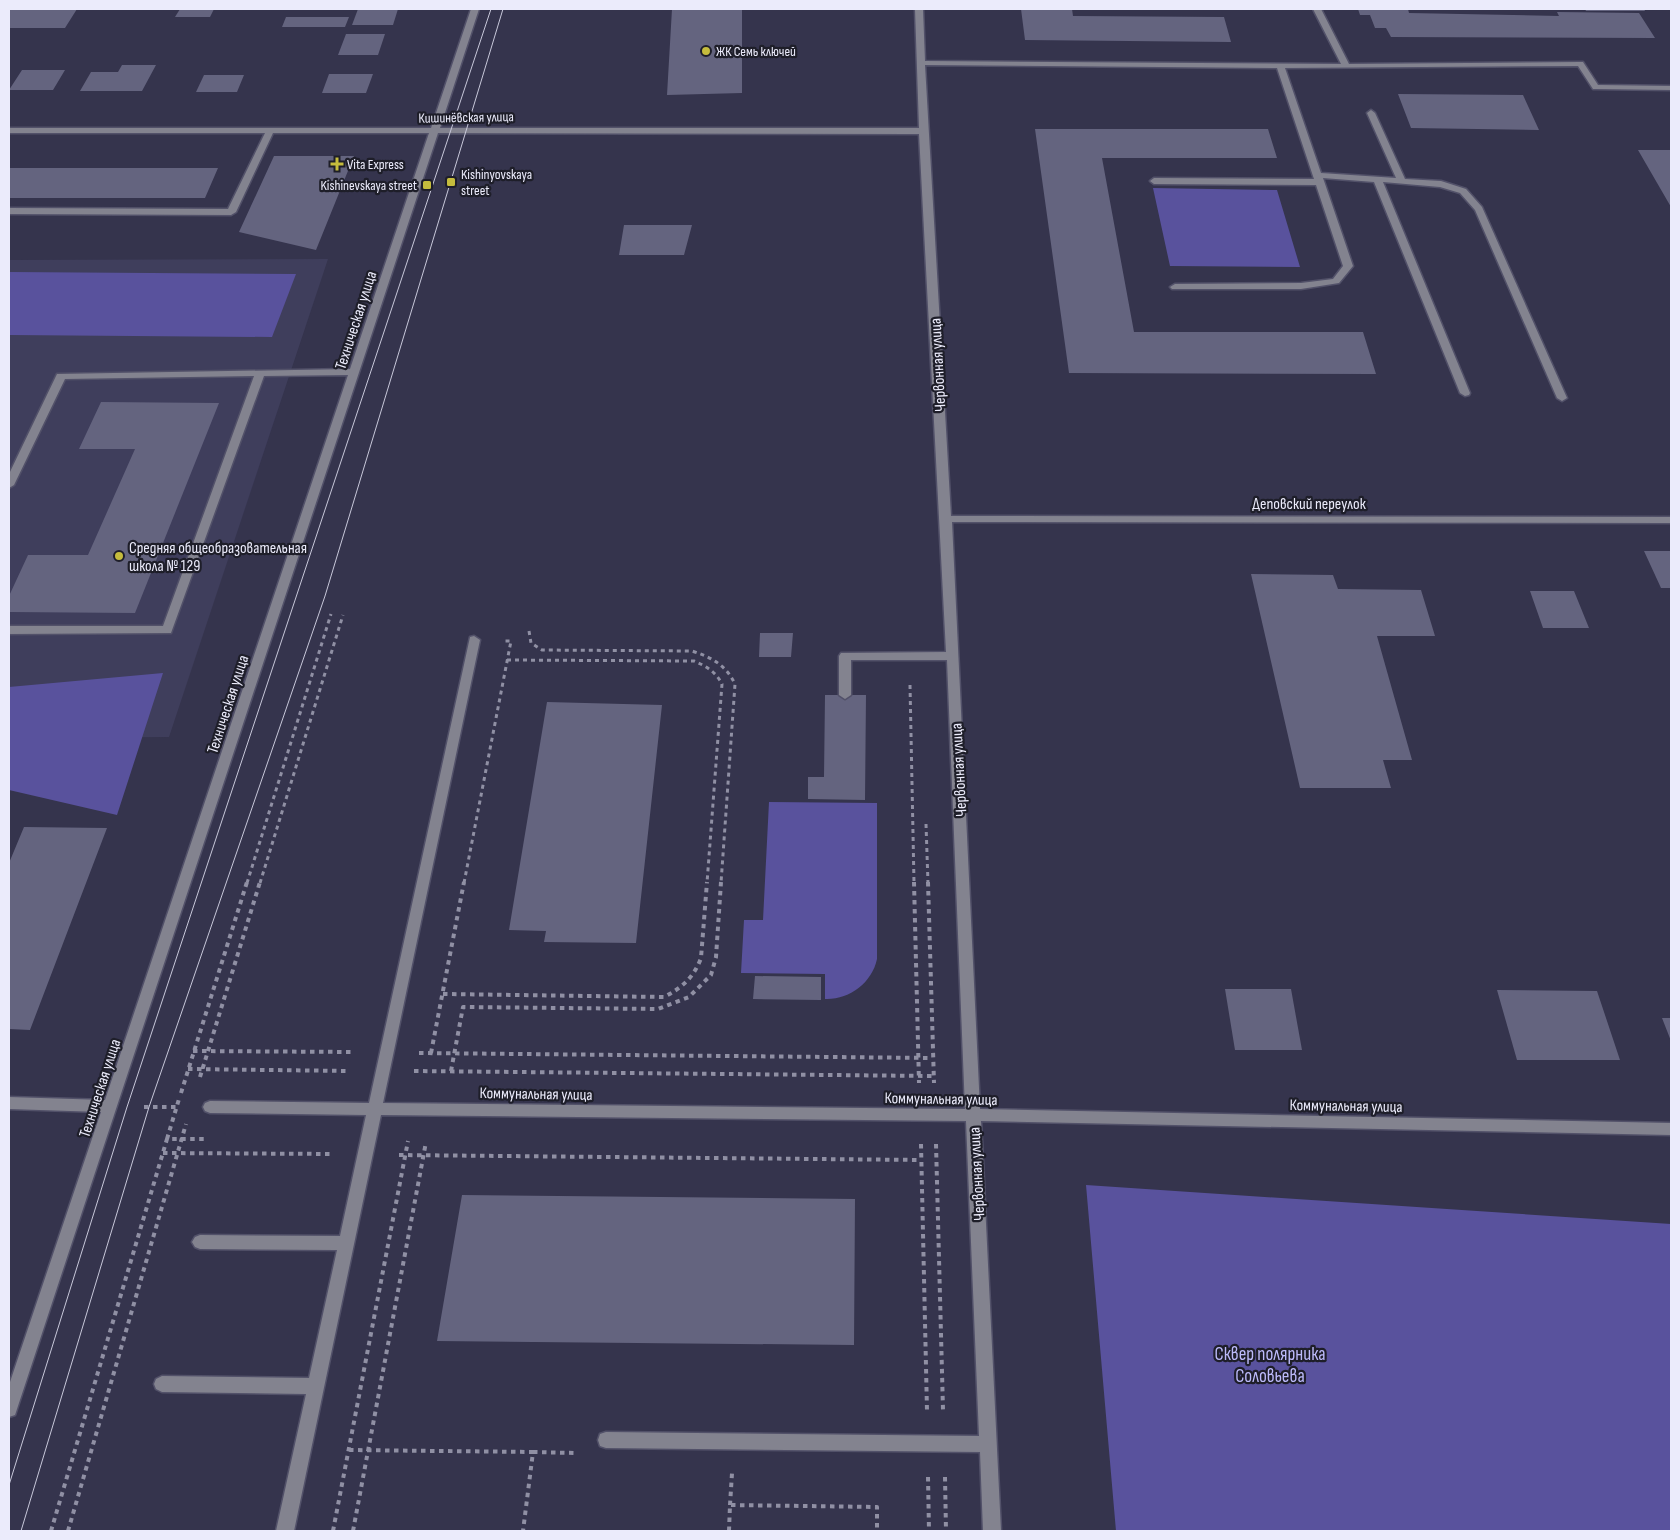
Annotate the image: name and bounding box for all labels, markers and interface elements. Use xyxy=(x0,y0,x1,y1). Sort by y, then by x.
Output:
place label: ЖК Семь ключей xyxy=(716,43,796,60)
marker: ЖК Семь ключей xyxy=(700,45,712,57)
street label: Кишинёвская улица xyxy=(418,108,514,127)
place label: Vita Express xyxy=(347,156,404,173)
marker: Vita Express xyxy=(331,158,343,170)
place label: Kishinyovskaya street xyxy=(461,166,532,199)
marker: Kishinyovskaya street xyxy=(445,176,457,188)
place label: Kishinevskaya street xyxy=(320,177,417,194)
marker: Kishinevskaya street xyxy=(421,179,433,191)
street label: Техническая улица xyxy=(332,269,381,372)
street label: Червонная улица xyxy=(927,318,950,412)
street label: Деповский переулок xyxy=(1252,495,1367,514)
place label: Средняя общеобразовательная школа № 129 xyxy=(129,539,307,576)
marker: Средняя общеобразовательная школа № 129 xyxy=(113,550,125,562)
street label: Техническая улица xyxy=(204,653,253,756)
street label: Червонная улица xyxy=(948,723,971,817)
street label: Техническая улица xyxy=(76,1037,125,1140)
street label: Коммунальная улица xyxy=(479,1084,593,1105)
street label: Коммунальная улица xyxy=(884,1089,998,1110)
street label: Коммунальная улица xyxy=(1289,1096,1403,1117)
street label: Червонная улица xyxy=(966,1127,989,1221)
park label: Сквер полярника Соловьева xyxy=(1214,1343,1326,1388)

